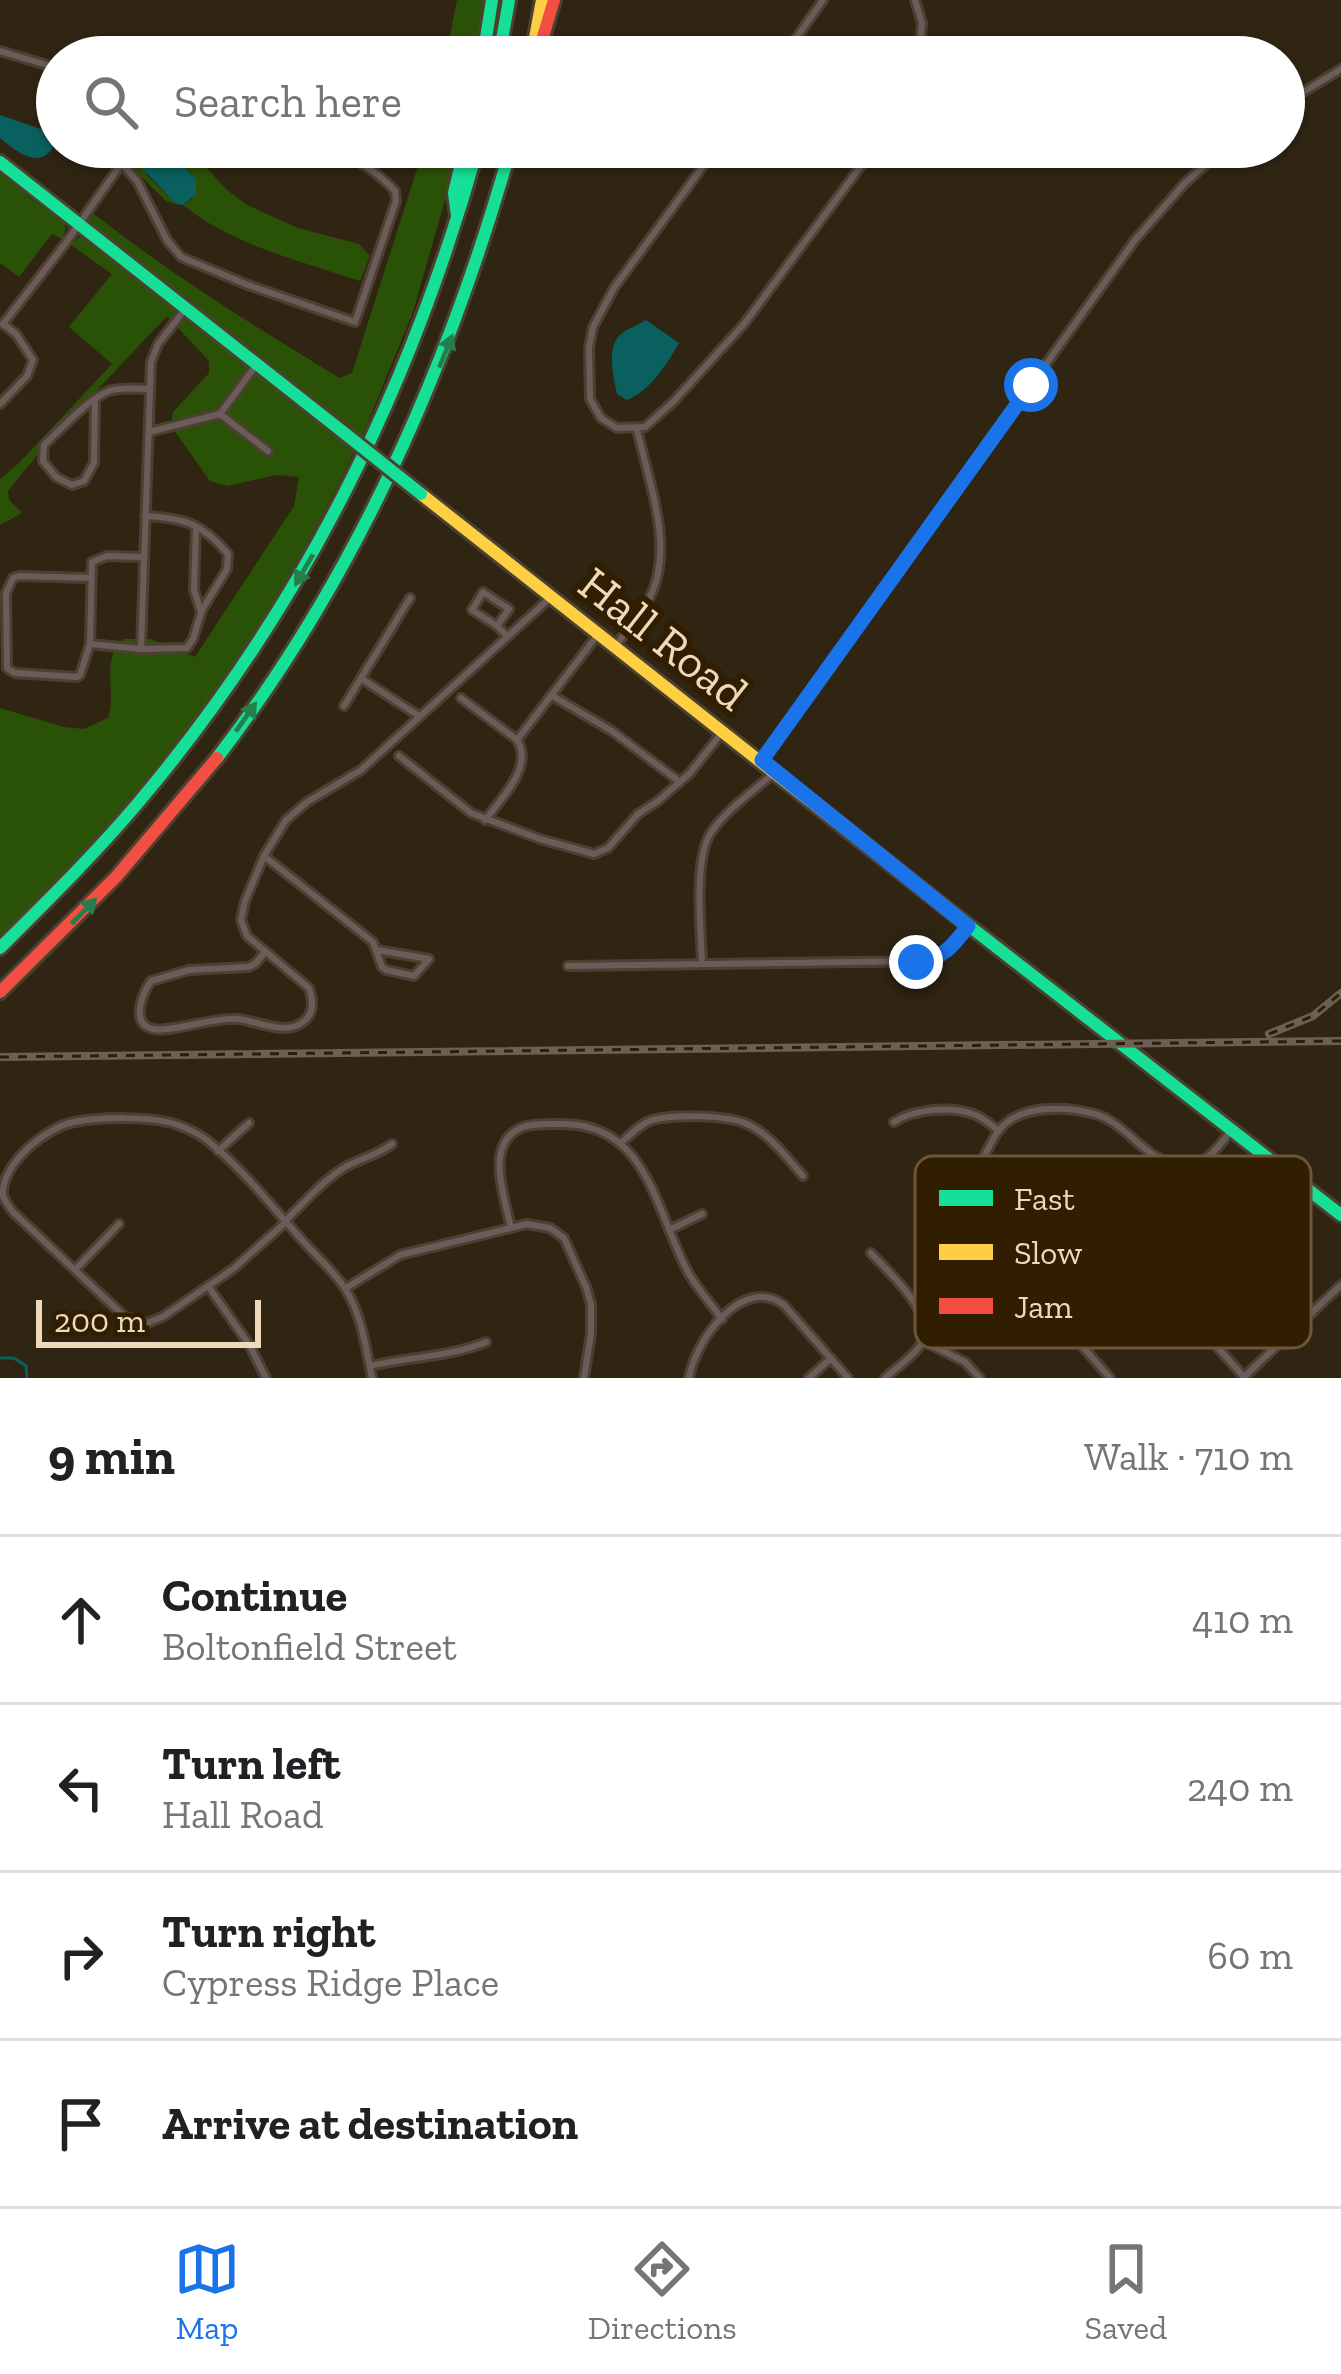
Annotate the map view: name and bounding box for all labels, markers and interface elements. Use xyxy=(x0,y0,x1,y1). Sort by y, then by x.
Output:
search box xyxy=(36,36,1305,168)
icon: search xyxy=(78,69,144,135)
text: Search here xyxy=(174,75,402,129)
one-way arrow xyxy=(437,332,456,368)
route start xyxy=(1004,358,1058,412)
one-way arrow xyxy=(295,553,316,587)
street label: Hall Road xyxy=(568,555,759,722)
one-way arrow xyxy=(234,701,258,733)
one-way arrow xyxy=(70,897,98,925)
route end xyxy=(889,935,943,989)
legend xyxy=(915,1156,1311,1348)
text: Fast xyxy=(1014,1179,1075,1218)
text: Slow xyxy=(1014,1233,1082,1272)
text: Jam xyxy=(1014,1287,1073,1326)
scale bar xyxy=(36,1294,261,1347)
text: 200 m xyxy=(54,1301,145,1340)
text: 9 min xyxy=(48,1426,175,1487)
text: Walk · 710 m xyxy=(1084,1433,1293,1480)
text: Continue xyxy=(162,1569,347,1623)
icon: ahead xyxy=(48,1587,114,1653)
text: 410 m xyxy=(1192,1596,1293,1643)
text: Boltonfield Street xyxy=(162,1623,457,1670)
text: Turn left xyxy=(162,1737,340,1791)
icon: left xyxy=(48,1755,114,1821)
text: 240 m xyxy=(1187,1764,1293,1811)
text: Hall Road xyxy=(162,1791,323,1838)
text: Turn right xyxy=(162,1905,375,1959)
icon: right xyxy=(48,1923,114,1989)
text: 60 m xyxy=(1207,1932,1293,1979)
text: Cypress Ridge Place xyxy=(162,1959,499,2006)
icon: arrive xyxy=(48,2091,114,2157)
text: Arrive at destination xyxy=(162,2097,578,2151)
tab: Map xyxy=(174,2236,240,2347)
tab: Directions xyxy=(588,2236,737,2347)
tab: Saved xyxy=(1084,2236,1167,2347)

